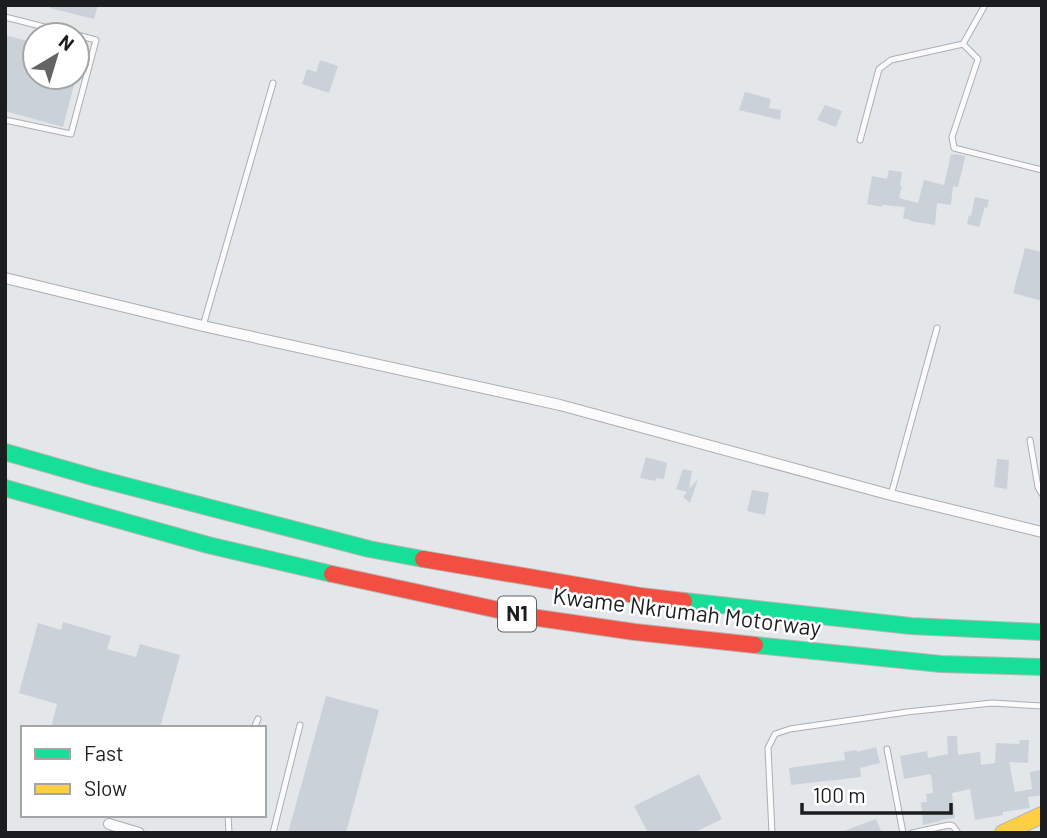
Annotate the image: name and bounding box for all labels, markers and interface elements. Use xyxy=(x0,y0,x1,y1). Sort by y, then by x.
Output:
north arrow xyxy=(21,21,91,91)
text: N xyxy=(55,29,79,55)
street label: Kwame Nkrumah Motorway xyxy=(551,581,823,641)
road number: N1 xyxy=(498,596,536,632)
legend xyxy=(21,726,266,817)
text: Fast xyxy=(84,740,124,765)
scale bar xyxy=(802,772,951,816)
text: Slow xyxy=(84,775,127,800)
text: 100 m xyxy=(813,782,866,807)

